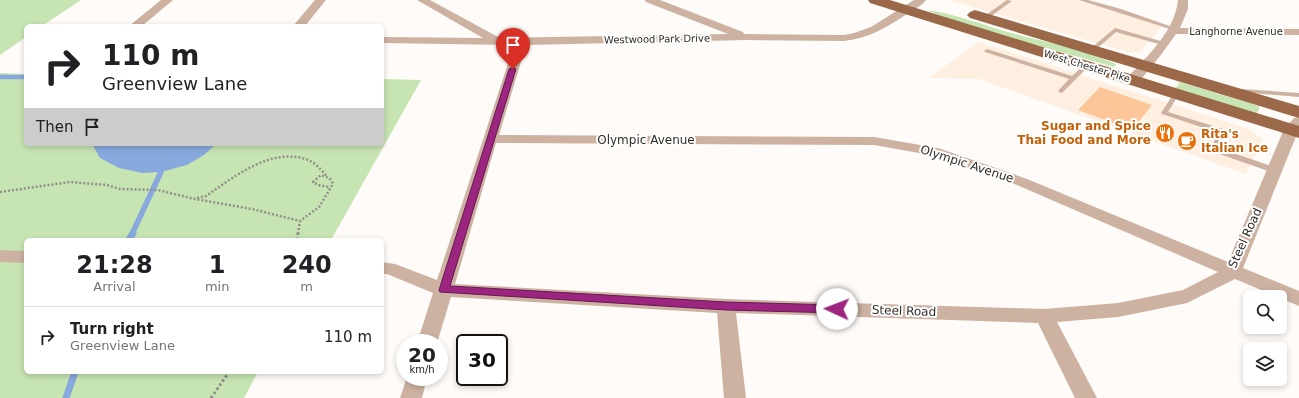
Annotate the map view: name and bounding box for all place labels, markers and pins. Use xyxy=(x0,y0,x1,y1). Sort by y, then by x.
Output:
pin xyxy=(496,28,530,69)
place label: Sugar and Spice Thai Food and More xyxy=(1017,119,1151,147)
restaurant icon: Sugar and Spice Thai Food and More xyxy=(1154,122,1176,144)
place label: Rita's Italian Ice xyxy=(1201,127,1268,155)
cafe icon: Rita's Italian Ice xyxy=(1176,130,1198,152)

